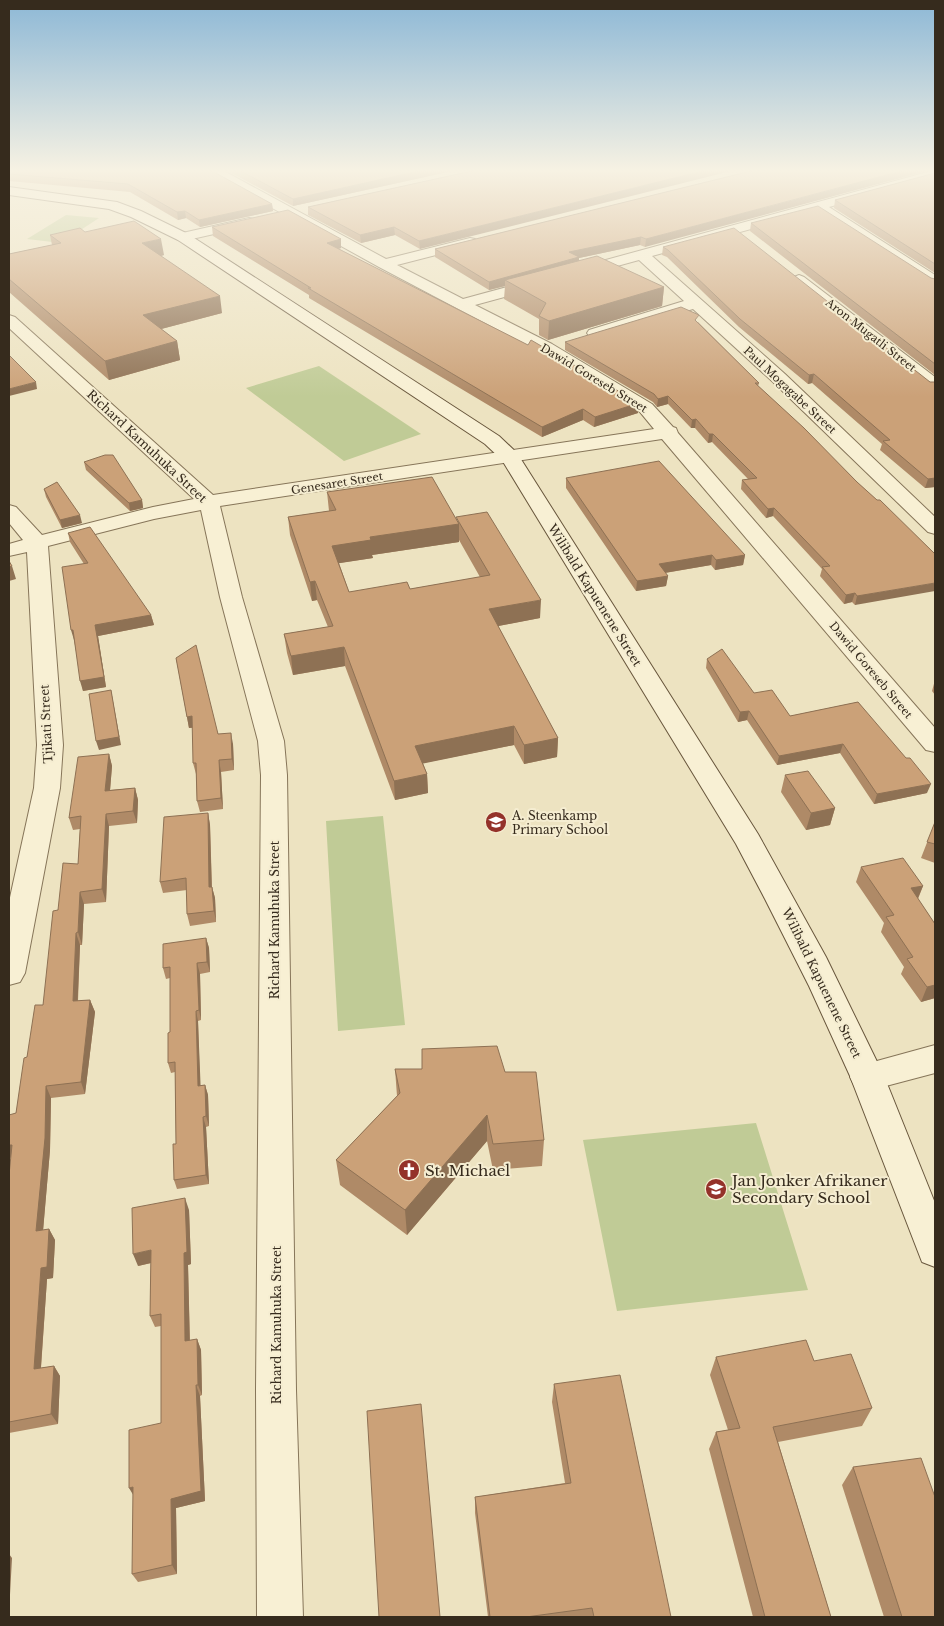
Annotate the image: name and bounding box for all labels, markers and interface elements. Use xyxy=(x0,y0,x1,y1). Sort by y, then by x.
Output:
street label: Aron Mugatli Street xyxy=(822,295,920,375)
street label: Dawid Goreseb Street xyxy=(538,341,651,416)
street label: Paul Mogagabe Street xyxy=(741,343,840,437)
street label: Richard Kamuhuka Street xyxy=(84,386,210,506)
street label: Genesaret Street xyxy=(290,469,385,497)
street label: Wilibald Kapuenene Street xyxy=(544,520,645,669)
street label: Dawid Goreseb Street xyxy=(826,619,916,722)
street label: Tjikati Street xyxy=(36,684,56,764)
place label: A. Steenkamp Primary School xyxy=(511,808,608,837)
school or university icon: A. Steenkamp Primary School xyxy=(484,810,508,834)
street label: Richard Kamuhuka Street xyxy=(267,840,282,999)
street label: Wilibald Kapuenene Street xyxy=(779,905,865,1061)
church icon: St. Michael xyxy=(397,1158,421,1182)
place label: St. Michael xyxy=(425,1161,510,1180)
place label: Jan Jonker Afrikaner Secondary School xyxy=(730,1171,888,1207)
school or university icon: Jan Jonker Afrikaner Secondary School xyxy=(704,1177,728,1201)
street label: Richard Kamuhuka Street xyxy=(269,1245,284,1404)

